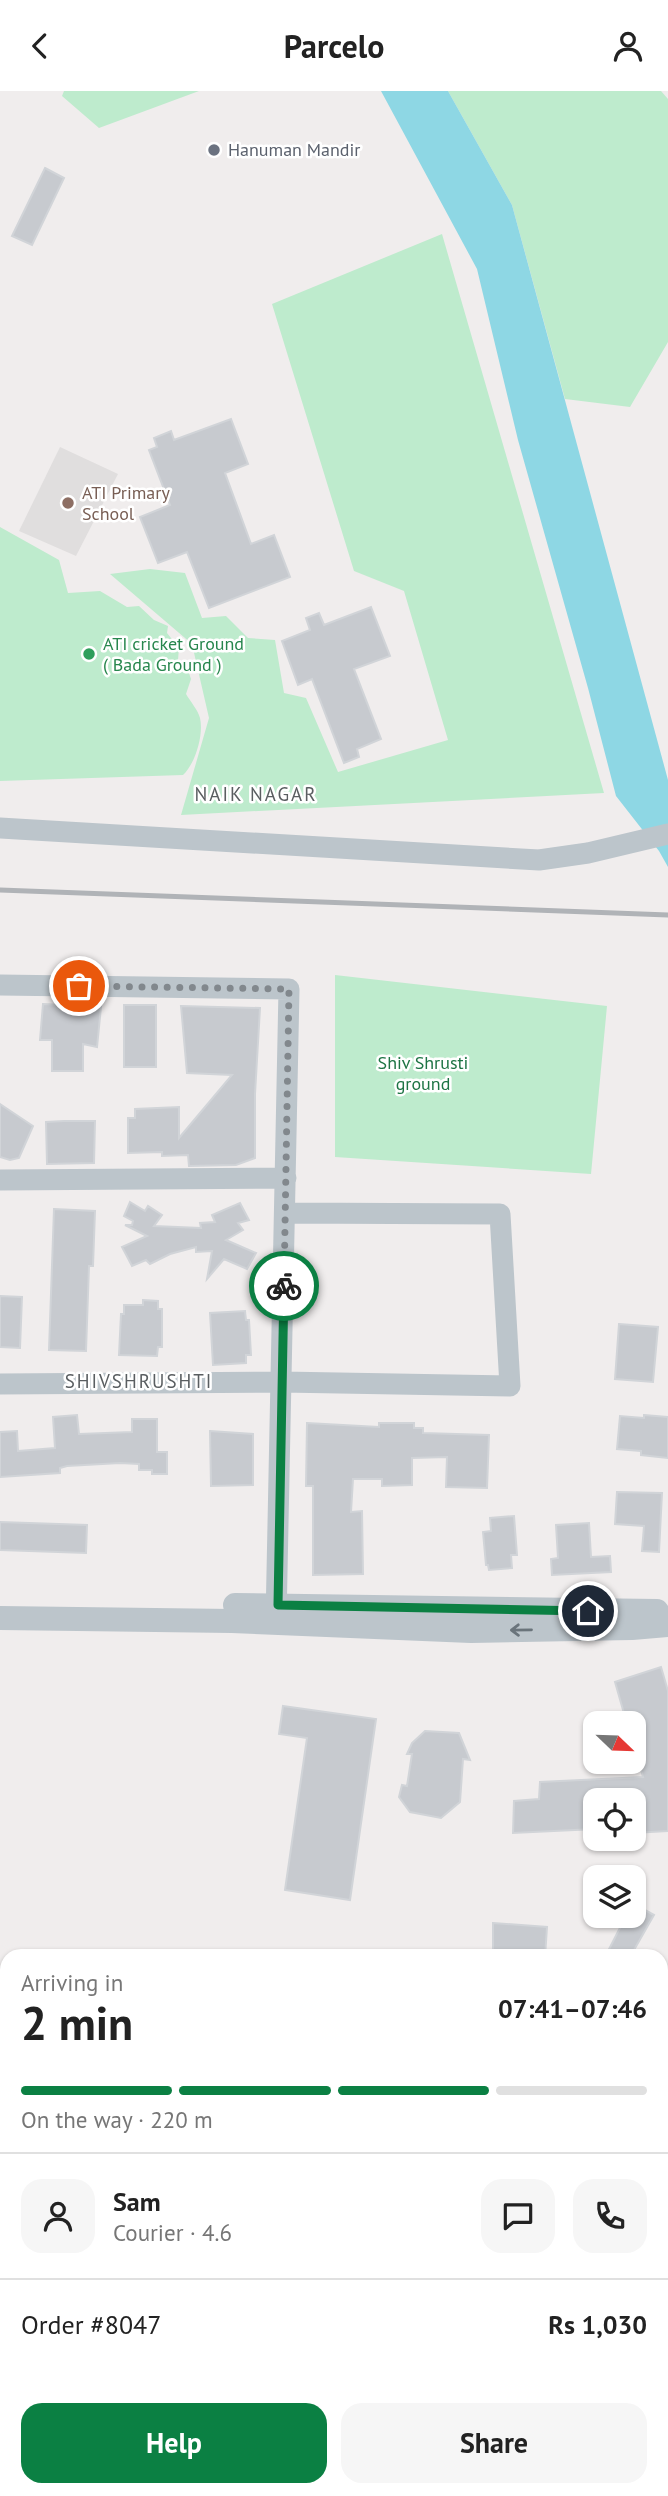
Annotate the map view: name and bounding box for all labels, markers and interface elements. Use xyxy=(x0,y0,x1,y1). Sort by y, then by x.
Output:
text: Parcelo xyxy=(284,25,384,67)
icon: back xyxy=(21,27,59,65)
icon: person xyxy=(609,27,647,65)
place label: Hanuman Mandir xyxy=(228,138,360,161)
marker: Hanuman Mandir xyxy=(206,142,222,158)
place label: ATI Primary School xyxy=(82,481,170,525)
marker: ATI Primary School xyxy=(60,495,76,511)
place label: ATI cricket Ground ( Bada Ground ) xyxy=(103,632,244,676)
marker: ATI cricket Ground ( Bada Ground ) xyxy=(81,646,97,662)
district label: NAIK NAGAR xyxy=(195,782,318,806)
pin xyxy=(49,956,109,1016)
icon: bag xyxy=(60,967,98,1005)
park label: Shiv Shrusti ground xyxy=(378,1051,468,1095)
courier xyxy=(249,1251,319,1321)
icon: bike xyxy=(265,1267,303,1305)
district label: SHIVSHRUSHTI xyxy=(65,1369,213,1393)
pin xyxy=(558,1581,618,1641)
icon: home xyxy=(569,1592,607,1630)
one-way arrow xyxy=(510,1623,533,1637)
north arrow xyxy=(583,1711,646,1775)
map controls xyxy=(583,1711,646,1928)
button: locate xyxy=(583,1788,646,1851)
button: layers xyxy=(583,1865,646,1928)
text: Arriving in xyxy=(21,1968,123,1997)
text: 07:41–07:46 xyxy=(498,1992,647,2025)
text: 2 min xyxy=(21,1993,133,2053)
text: On the way · 220 m xyxy=(21,2105,213,2134)
button: person xyxy=(21,2179,95,2253)
button: chat xyxy=(481,2179,555,2253)
button: phone xyxy=(573,2179,647,2253)
text: Sam xyxy=(113,2185,161,2218)
text: Courier · 4.6 xyxy=(113,2218,232,2247)
text: Order #8047 xyxy=(21,2308,161,2341)
text: Rs 1,030 xyxy=(548,2308,647,2341)
button: Help xyxy=(21,2403,327,2483)
button: Share xyxy=(341,2403,647,2483)

